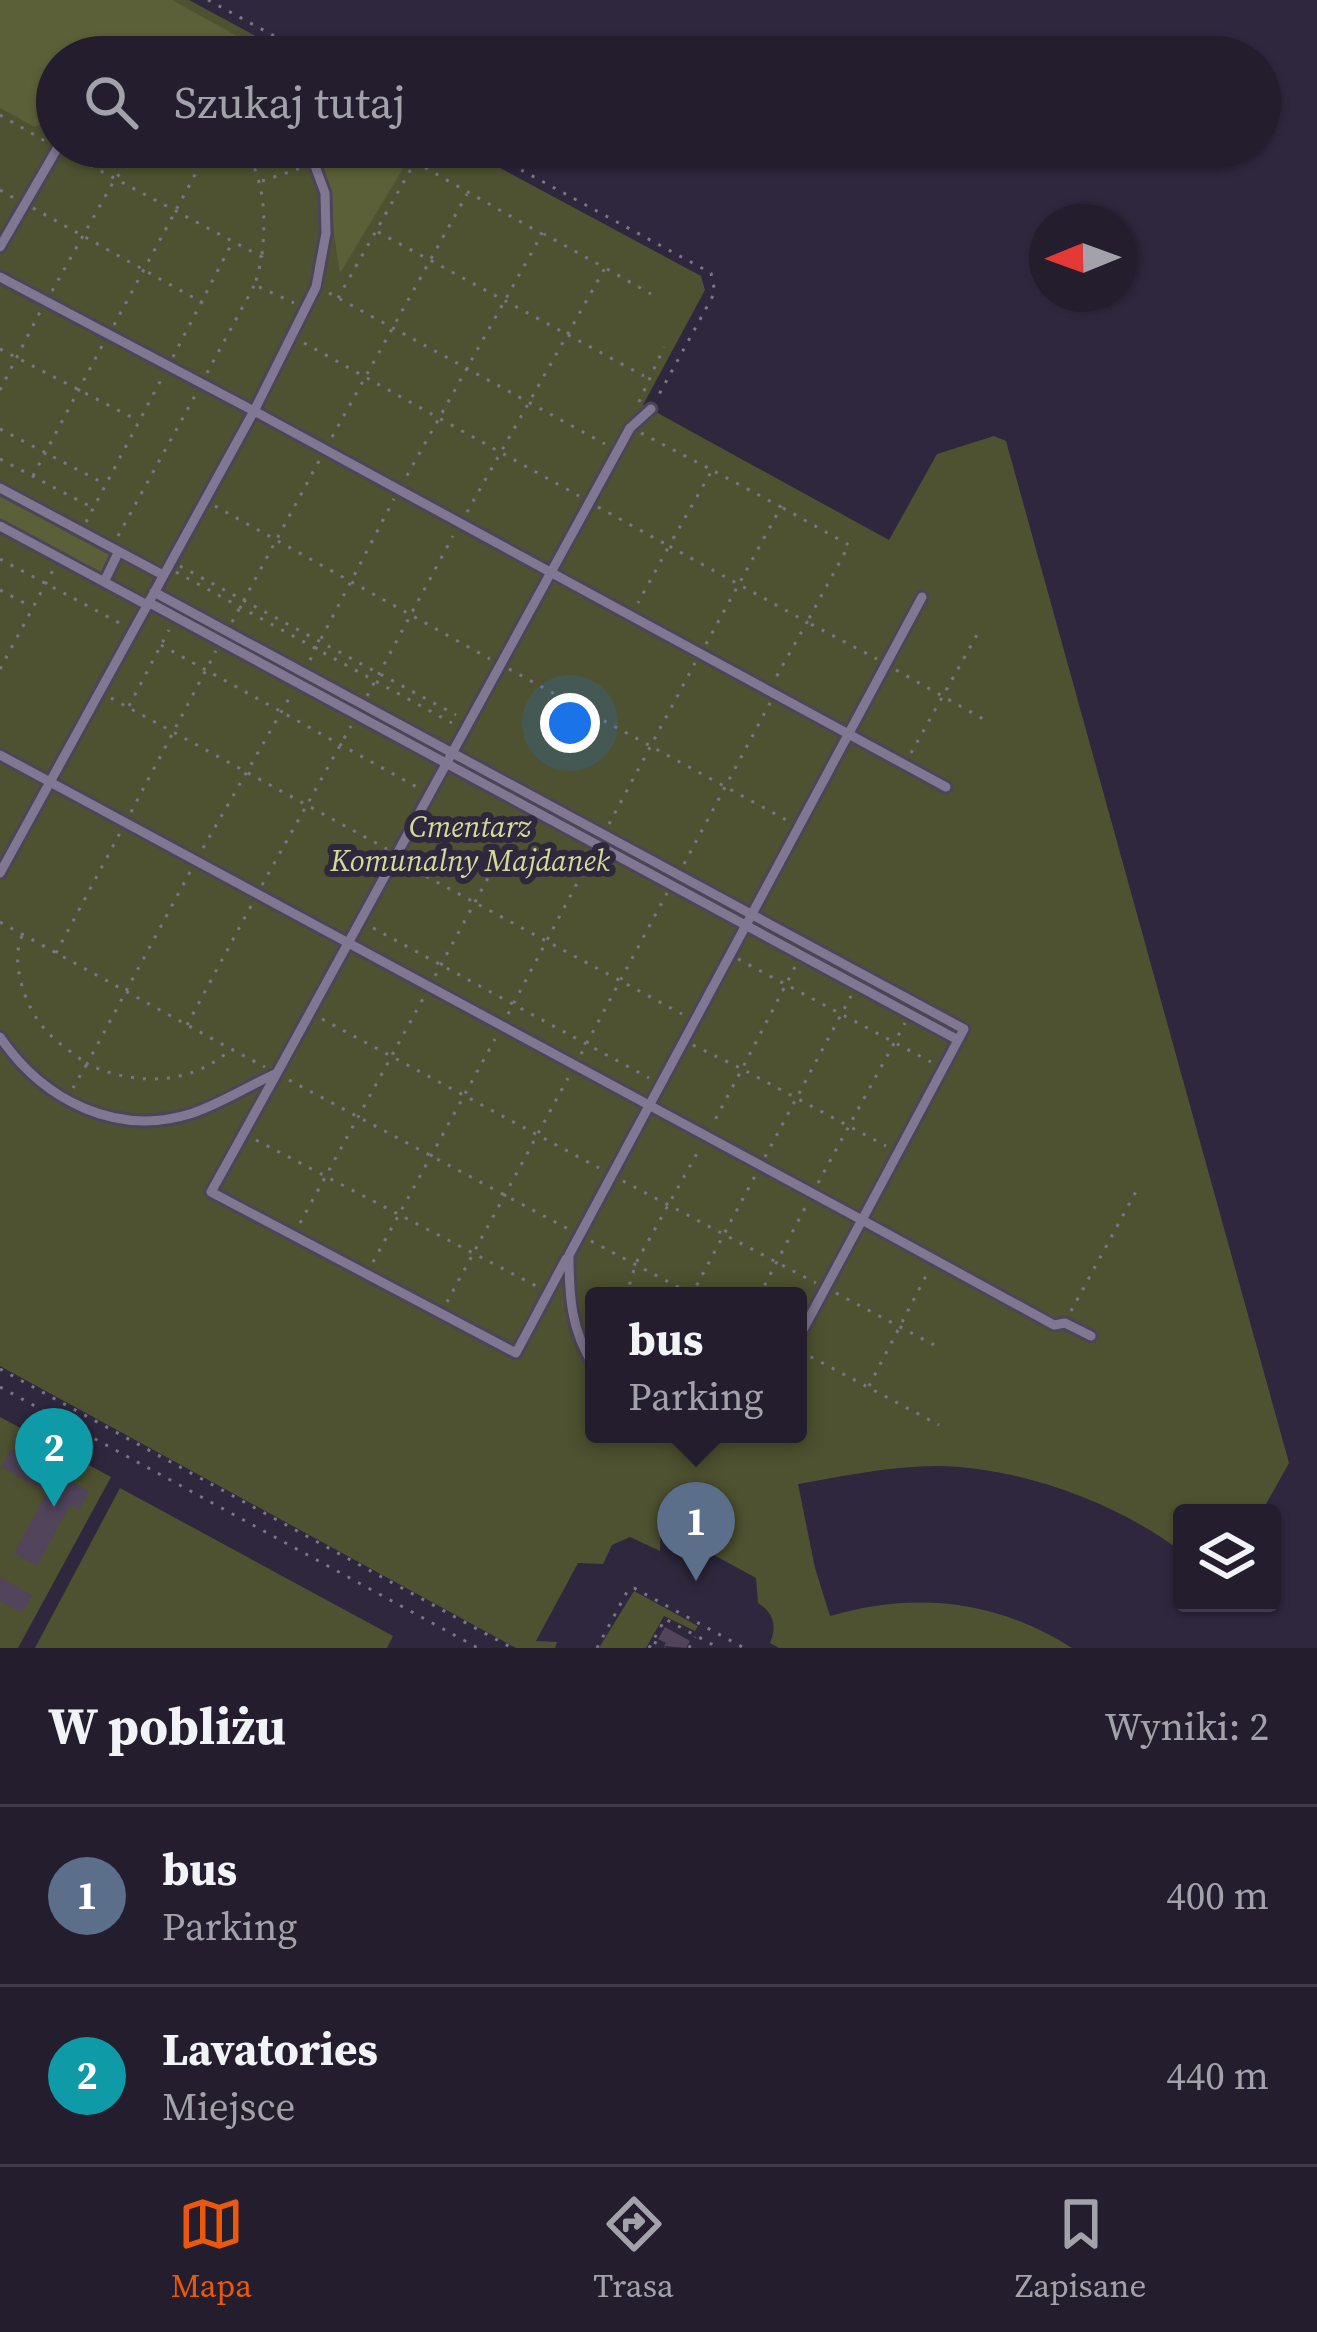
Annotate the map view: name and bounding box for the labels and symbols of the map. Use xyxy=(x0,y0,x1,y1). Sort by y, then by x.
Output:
north arrow xyxy=(1029,204,1137,312)
your location xyxy=(540,693,600,753)
park label: Cmentarz Komunalny Majdanek xyxy=(329,806,611,881)
pin: 2 xyxy=(15,1408,93,1507)
pin: 1 xyxy=(657,1482,735,1581)

